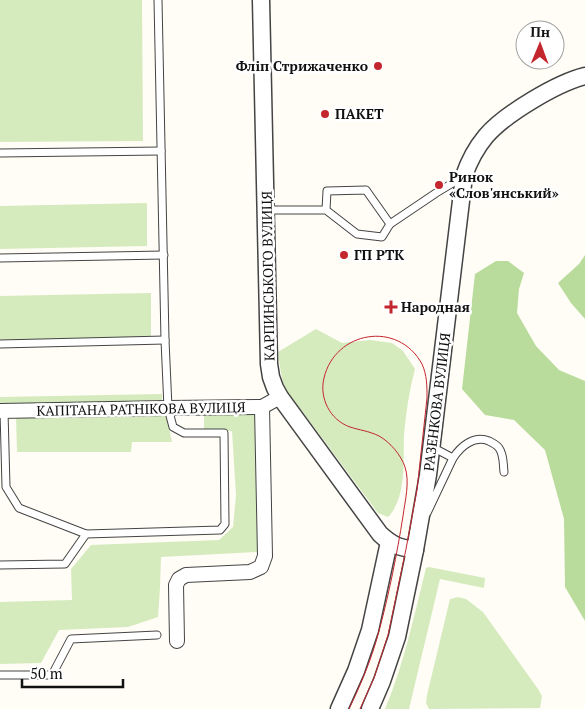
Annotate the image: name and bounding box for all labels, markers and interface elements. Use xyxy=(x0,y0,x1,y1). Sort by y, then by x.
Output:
north arrow xyxy=(515,20,565,70)
text: Пн xyxy=(530,22,550,41)
place label: Фліп Стрижаченко xyxy=(236,56,368,75)
marker: Фліп Стрижаченко xyxy=(372,60,384,72)
place label: ПАКЕТ xyxy=(335,104,384,123)
marker: ПАКЕТ xyxy=(319,108,331,120)
place label: Ринок «Слов'янський» xyxy=(449,167,559,202)
marker: Ринок «Слов'янський» xyxy=(433,179,445,191)
street label: КАРПИНСЬКОГО ВУЛИЦЯ xyxy=(257,191,278,361)
place label: ГП РТК xyxy=(354,245,404,264)
marker: ГП РТК xyxy=(338,249,350,261)
place label: Народная xyxy=(401,297,470,316)
marker: Народная xyxy=(385,301,397,313)
street label: РАЗЕНКОВА ВУЛИЦЯ xyxy=(419,332,454,472)
street label: КАПІТАНА РАТНІКОВА ВУЛИЦЯ xyxy=(36,397,246,420)
scale bar xyxy=(22,656,124,688)
text: 50 m xyxy=(30,663,63,683)

